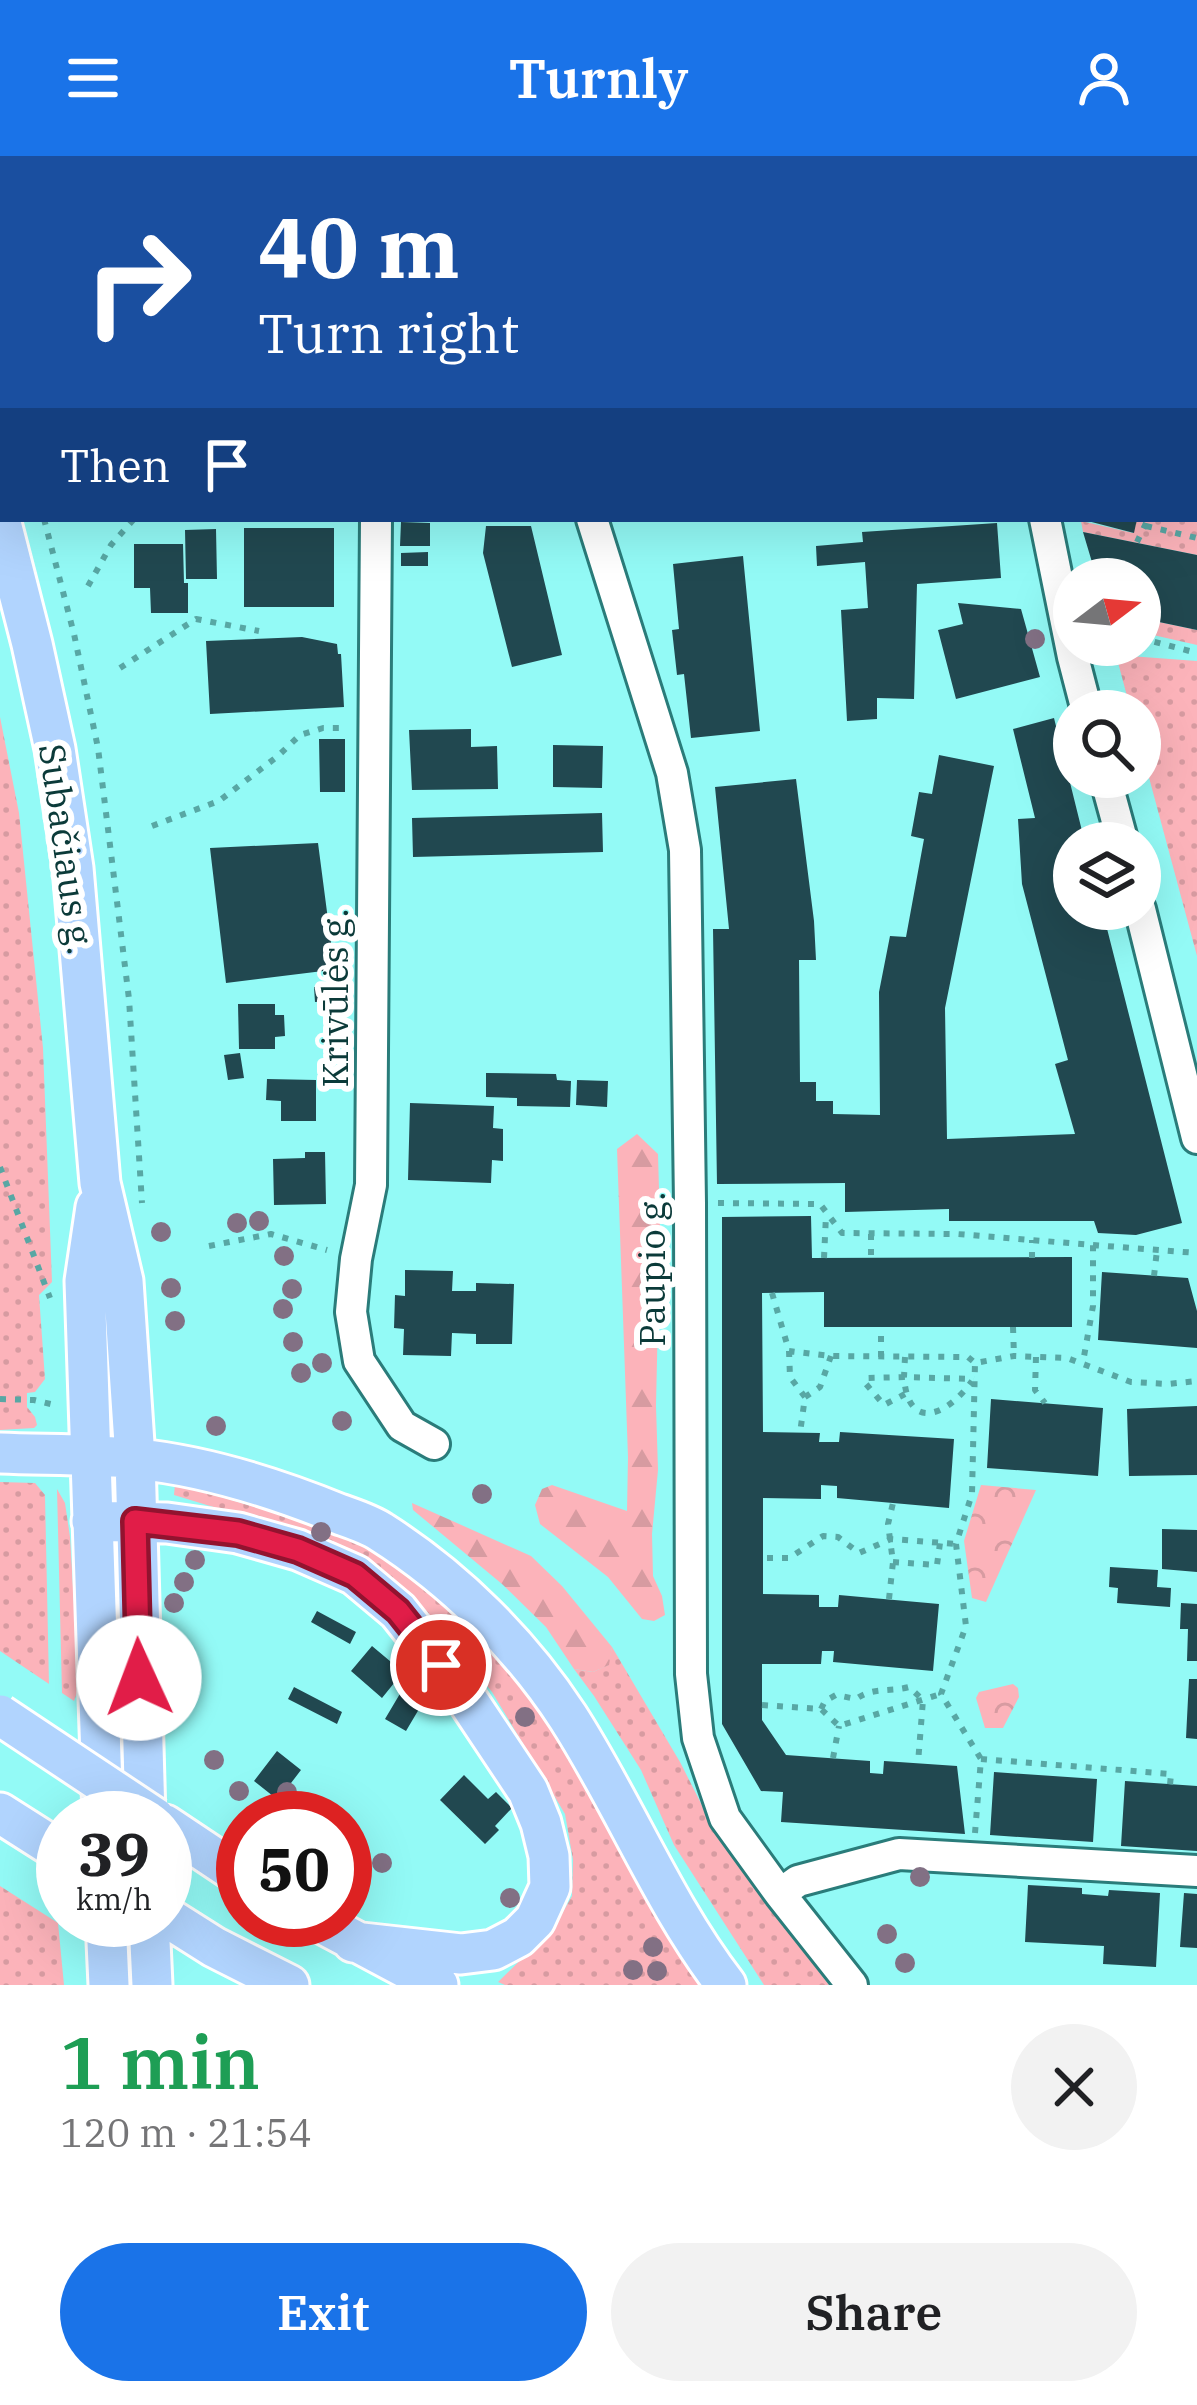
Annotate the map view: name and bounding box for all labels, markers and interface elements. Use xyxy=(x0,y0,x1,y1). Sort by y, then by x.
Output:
text: Turnly xyxy=(509,43,688,113)
icon: menu xyxy=(60,45,126,111)
icon: person xyxy=(1071,45,1137,111)
text: 40 m xyxy=(258,192,460,301)
icon: right xyxy=(60,204,216,360)
text: Turn right xyxy=(258,298,520,368)
icon: arrive xyxy=(194,432,260,498)
text: Then xyxy=(60,436,170,494)
north arrow xyxy=(1053,558,1161,666)
map controls xyxy=(1053,558,1161,930)
button: search xyxy=(1053,690,1161,798)
street label: Subačiaus g. xyxy=(29,741,105,957)
button: layers xyxy=(1053,822,1161,930)
street label: Krivūlės g. xyxy=(311,908,358,1088)
street label: Paupio g. xyxy=(628,1191,675,1347)
pin xyxy=(390,1614,492,1716)
position arrow xyxy=(76,1615,202,1741)
icon: arrive xyxy=(408,1632,474,1698)
speed limit sign: 50 xyxy=(216,1791,372,1947)
text: 39 xyxy=(78,1814,150,1893)
text: km/h xyxy=(76,1879,152,1918)
text: 1 min xyxy=(60,2015,260,2109)
button: close xyxy=(1011,2024,1137,2150)
text: 120 m · 21:54 xyxy=(60,2107,312,2158)
button: Exit xyxy=(60,2243,587,2381)
button: Share xyxy=(611,2243,1137,2381)

